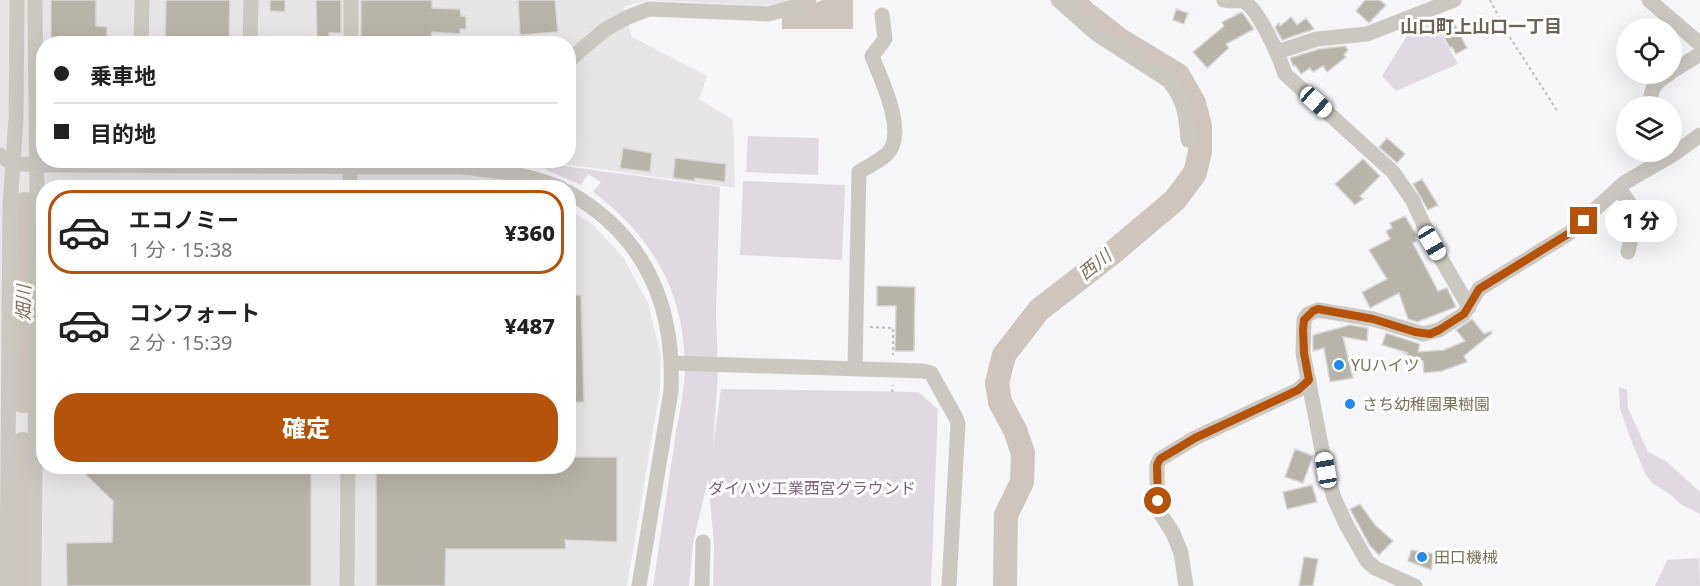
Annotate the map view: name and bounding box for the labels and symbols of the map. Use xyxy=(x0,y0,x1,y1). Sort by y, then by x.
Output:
district label: 山口町上山口一丁目 xyxy=(1400,14,1562,38)
car xyxy=(1297,83,1335,121)
callout: 1 分 xyxy=(1605,200,1677,242)
route end xyxy=(1570,207,1597,234)
car xyxy=(1415,223,1449,263)
water label: 西川 xyxy=(1073,242,1117,285)
water label: 畑川 xyxy=(11,283,35,321)
place label: YUハイツ xyxy=(1351,354,1419,376)
marker: YUハイツ xyxy=(1332,358,1346,372)
place label: さち幼稚園果樹園 xyxy=(1362,393,1490,415)
marker: さち幼稚園果樹園 xyxy=(1343,397,1357,411)
car xyxy=(1314,451,1338,489)
park label: ダイハツ工業西宮グラウンド xyxy=(708,477,916,499)
route start xyxy=(1144,487,1171,514)
place label: 田口機械 xyxy=(1434,546,1498,568)
marker: 田口機械 xyxy=(1415,550,1429,564)

